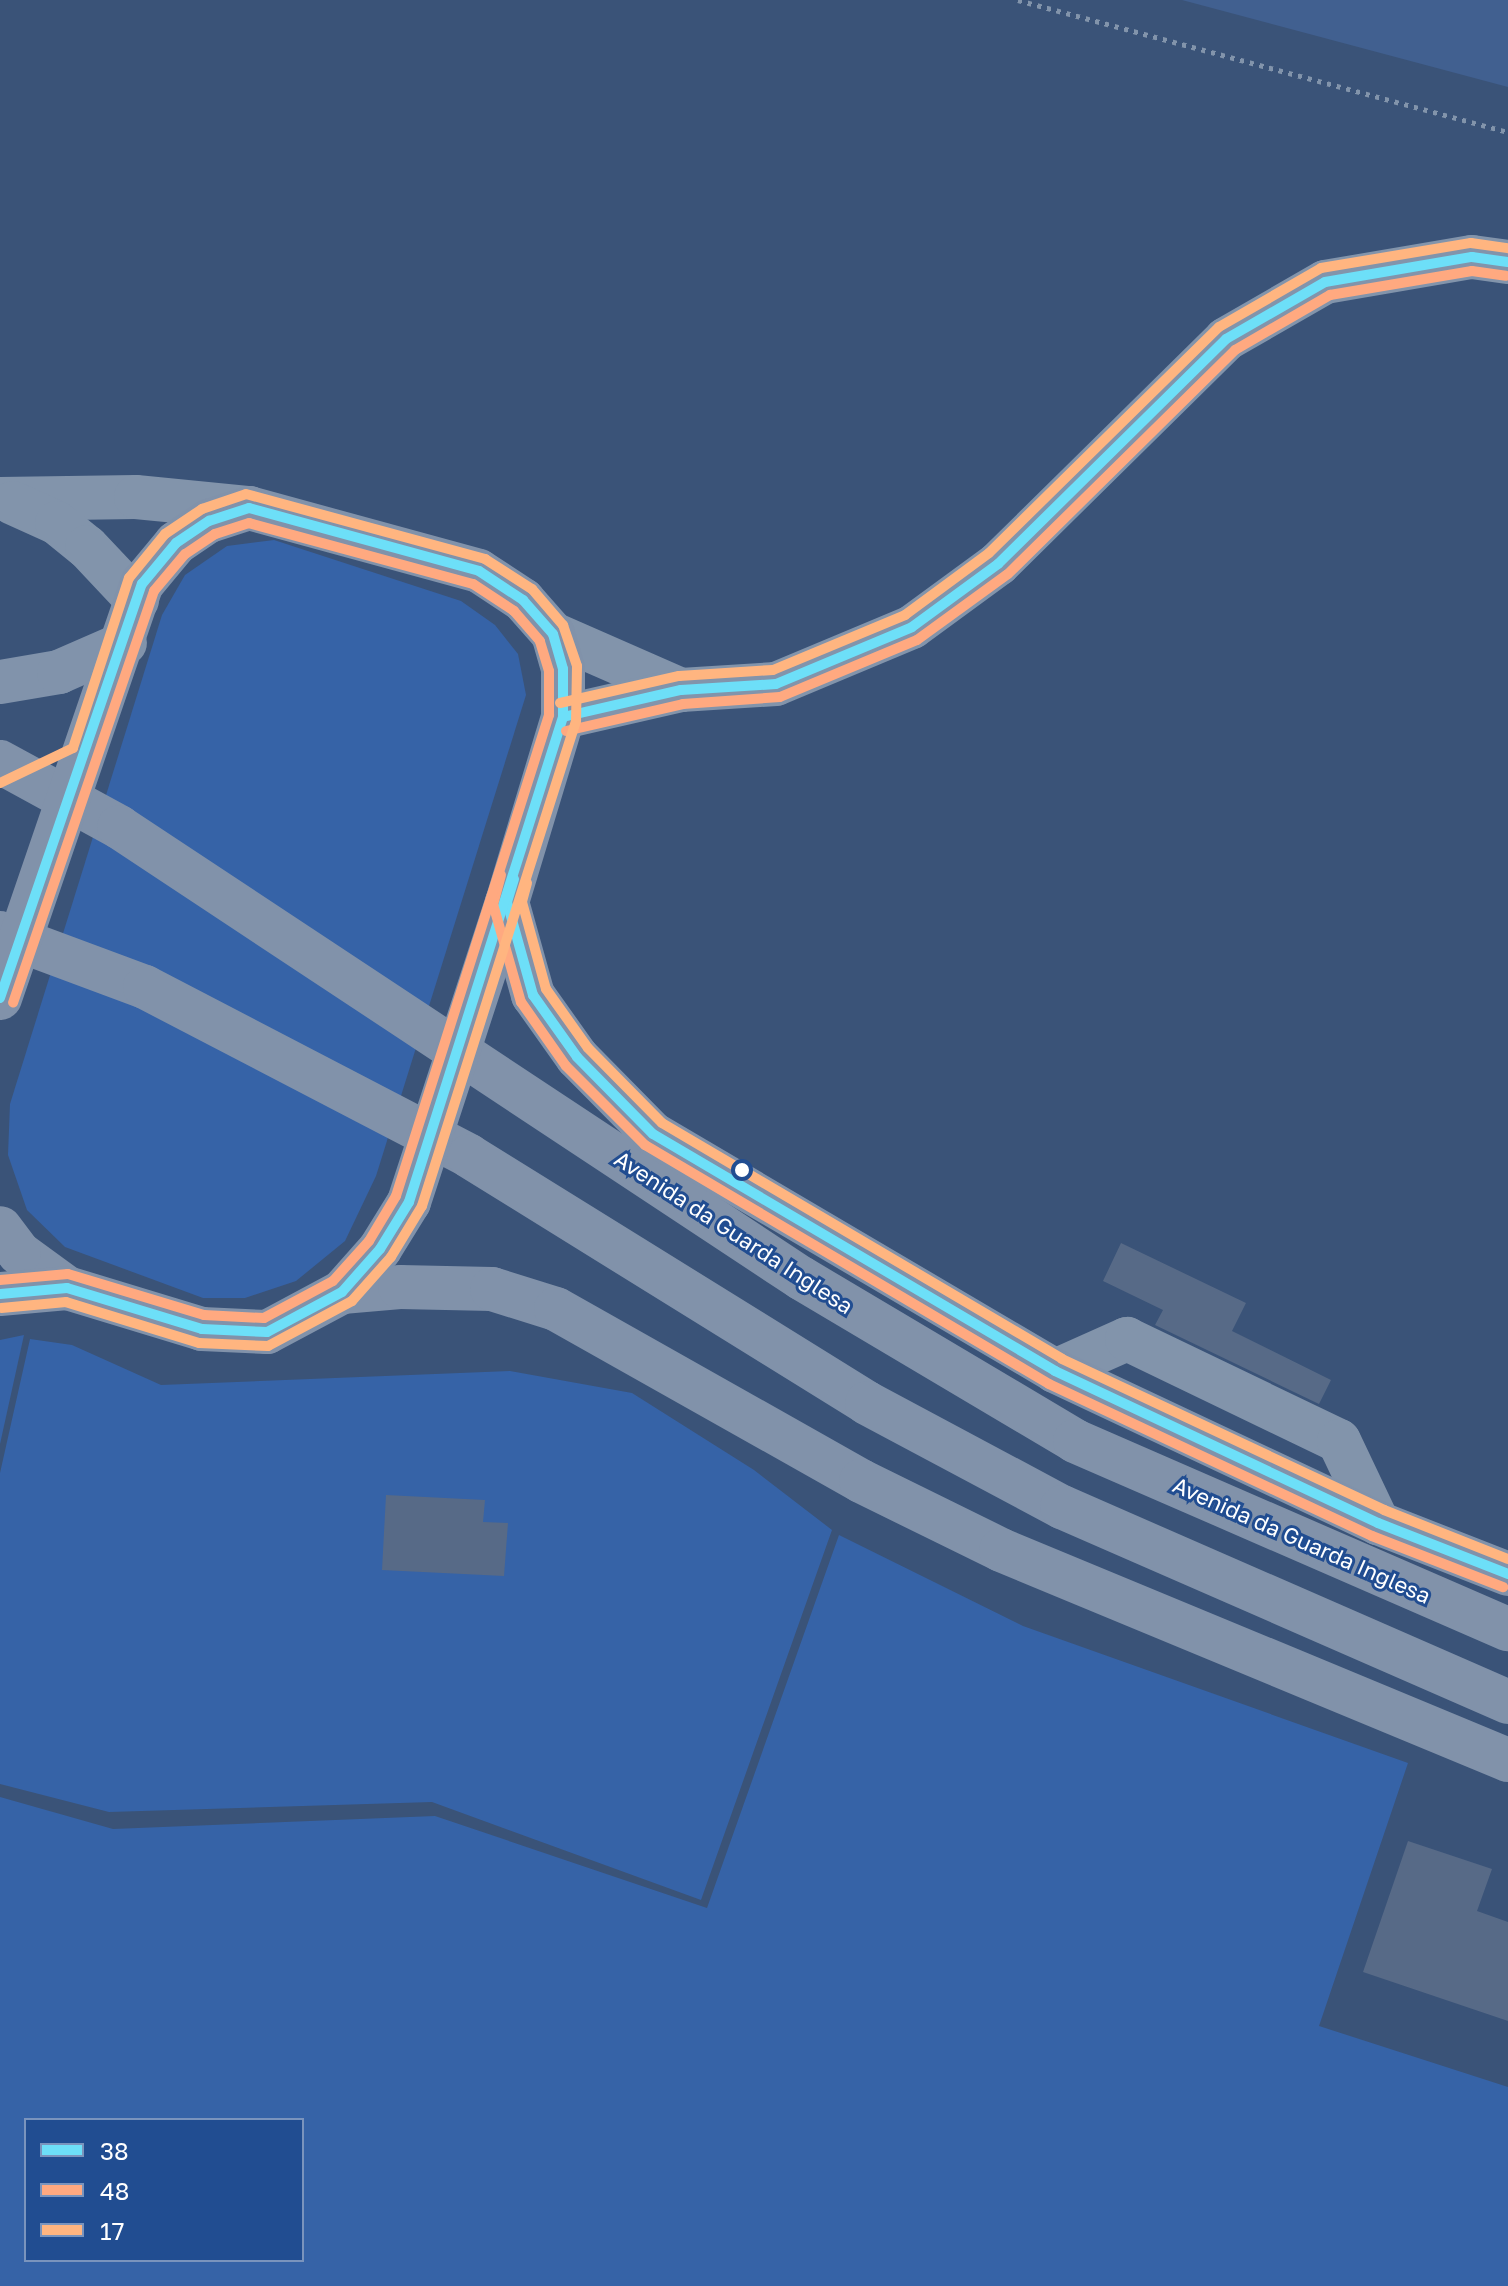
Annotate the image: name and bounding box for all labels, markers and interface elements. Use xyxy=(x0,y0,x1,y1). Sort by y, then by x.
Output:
street label: Avenida da Guarda Inglesa xyxy=(610,1145,858,1319)
unlabelled marker xyxy=(734,1162,750,1178)
street label: Avenida da Guarda Inglesa xyxy=(1169,1471,1435,1609)
legend xyxy=(24,2118,304,2262)
text: 38 xyxy=(100,2136,129,2165)
text: 48 xyxy=(100,2176,129,2205)
text: 17 xyxy=(100,2216,124,2245)

